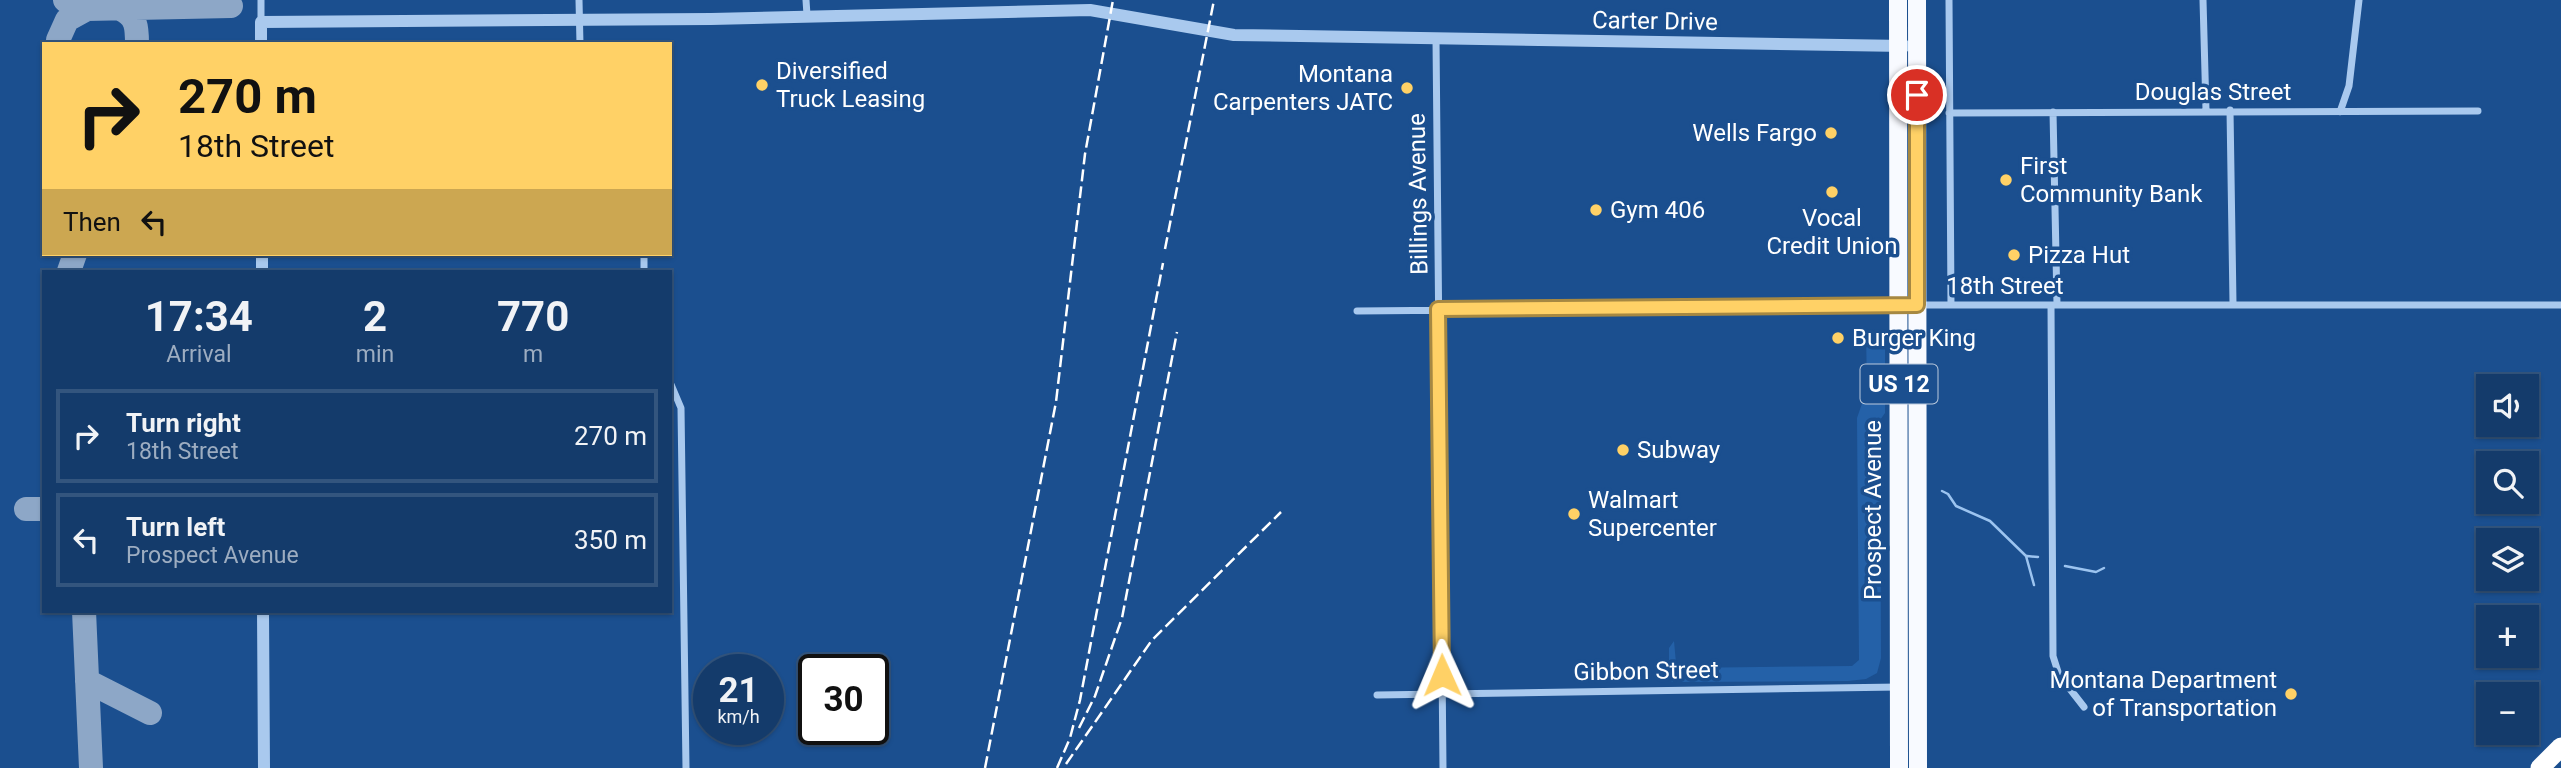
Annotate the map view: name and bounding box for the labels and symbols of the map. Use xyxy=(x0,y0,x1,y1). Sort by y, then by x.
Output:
street label: Carter Drive xyxy=(1592,6,1718,36)
place label: Diversified Truck Leasing xyxy=(776,57,925,113)
place label: Montana Carpenters JATC xyxy=(1213,60,1393,116)
pin xyxy=(1887,65,1947,125)
marker: Diversified Truck Leasing xyxy=(754,77,770,93)
street label: Douglas Street xyxy=(2135,78,2291,106)
marker: Montana Carpenters JATC xyxy=(1399,80,1415,96)
street label: Billings Avenue xyxy=(1403,113,1433,275)
place label: Wells Fargo xyxy=(1692,119,1817,147)
marker: Wells Fargo xyxy=(1823,125,1839,141)
place label: First Community Bank xyxy=(2020,152,2203,208)
marker: First Community Bank xyxy=(1998,172,2014,188)
marker: Vocal Credit Union xyxy=(1824,184,1840,200)
place label: Gym 406 xyxy=(1610,196,1705,224)
marker: Gym 406 xyxy=(1588,202,1604,218)
place label: Vocal Credit Union xyxy=(1766,204,1898,260)
place label: Pizza Hut xyxy=(2028,241,2130,269)
marker: Pizza Hut xyxy=(2006,247,2022,263)
street label: 18th Street xyxy=(1946,272,2064,300)
place label: Burger King xyxy=(1852,324,1976,352)
marker: Burger King xyxy=(1830,330,1846,346)
road number: US 12 xyxy=(1860,364,1938,404)
street label: Prospect Avenue xyxy=(1859,420,1887,600)
place label: Subway xyxy=(1637,436,1721,464)
marker: Subway xyxy=(1615,442,1631,458)
place label: Walmart Supercenter xyxy=(1588,486,1717,542)
marker: Walmart Supercenter xyxy=(1566,506,1582,522)
position arrow xyxy=(1405,638,1479,712)
speed limit sign: 30 xyxy=(798,654,889,745)
street label: Gibbon Street xyxy=(1573,656,1719,686)
place label: Montana Department of Transportation xyxy=(2049,666,2277,722)
marker: Montana Department of Transportation xyxy=(2283,686,2299,702)

